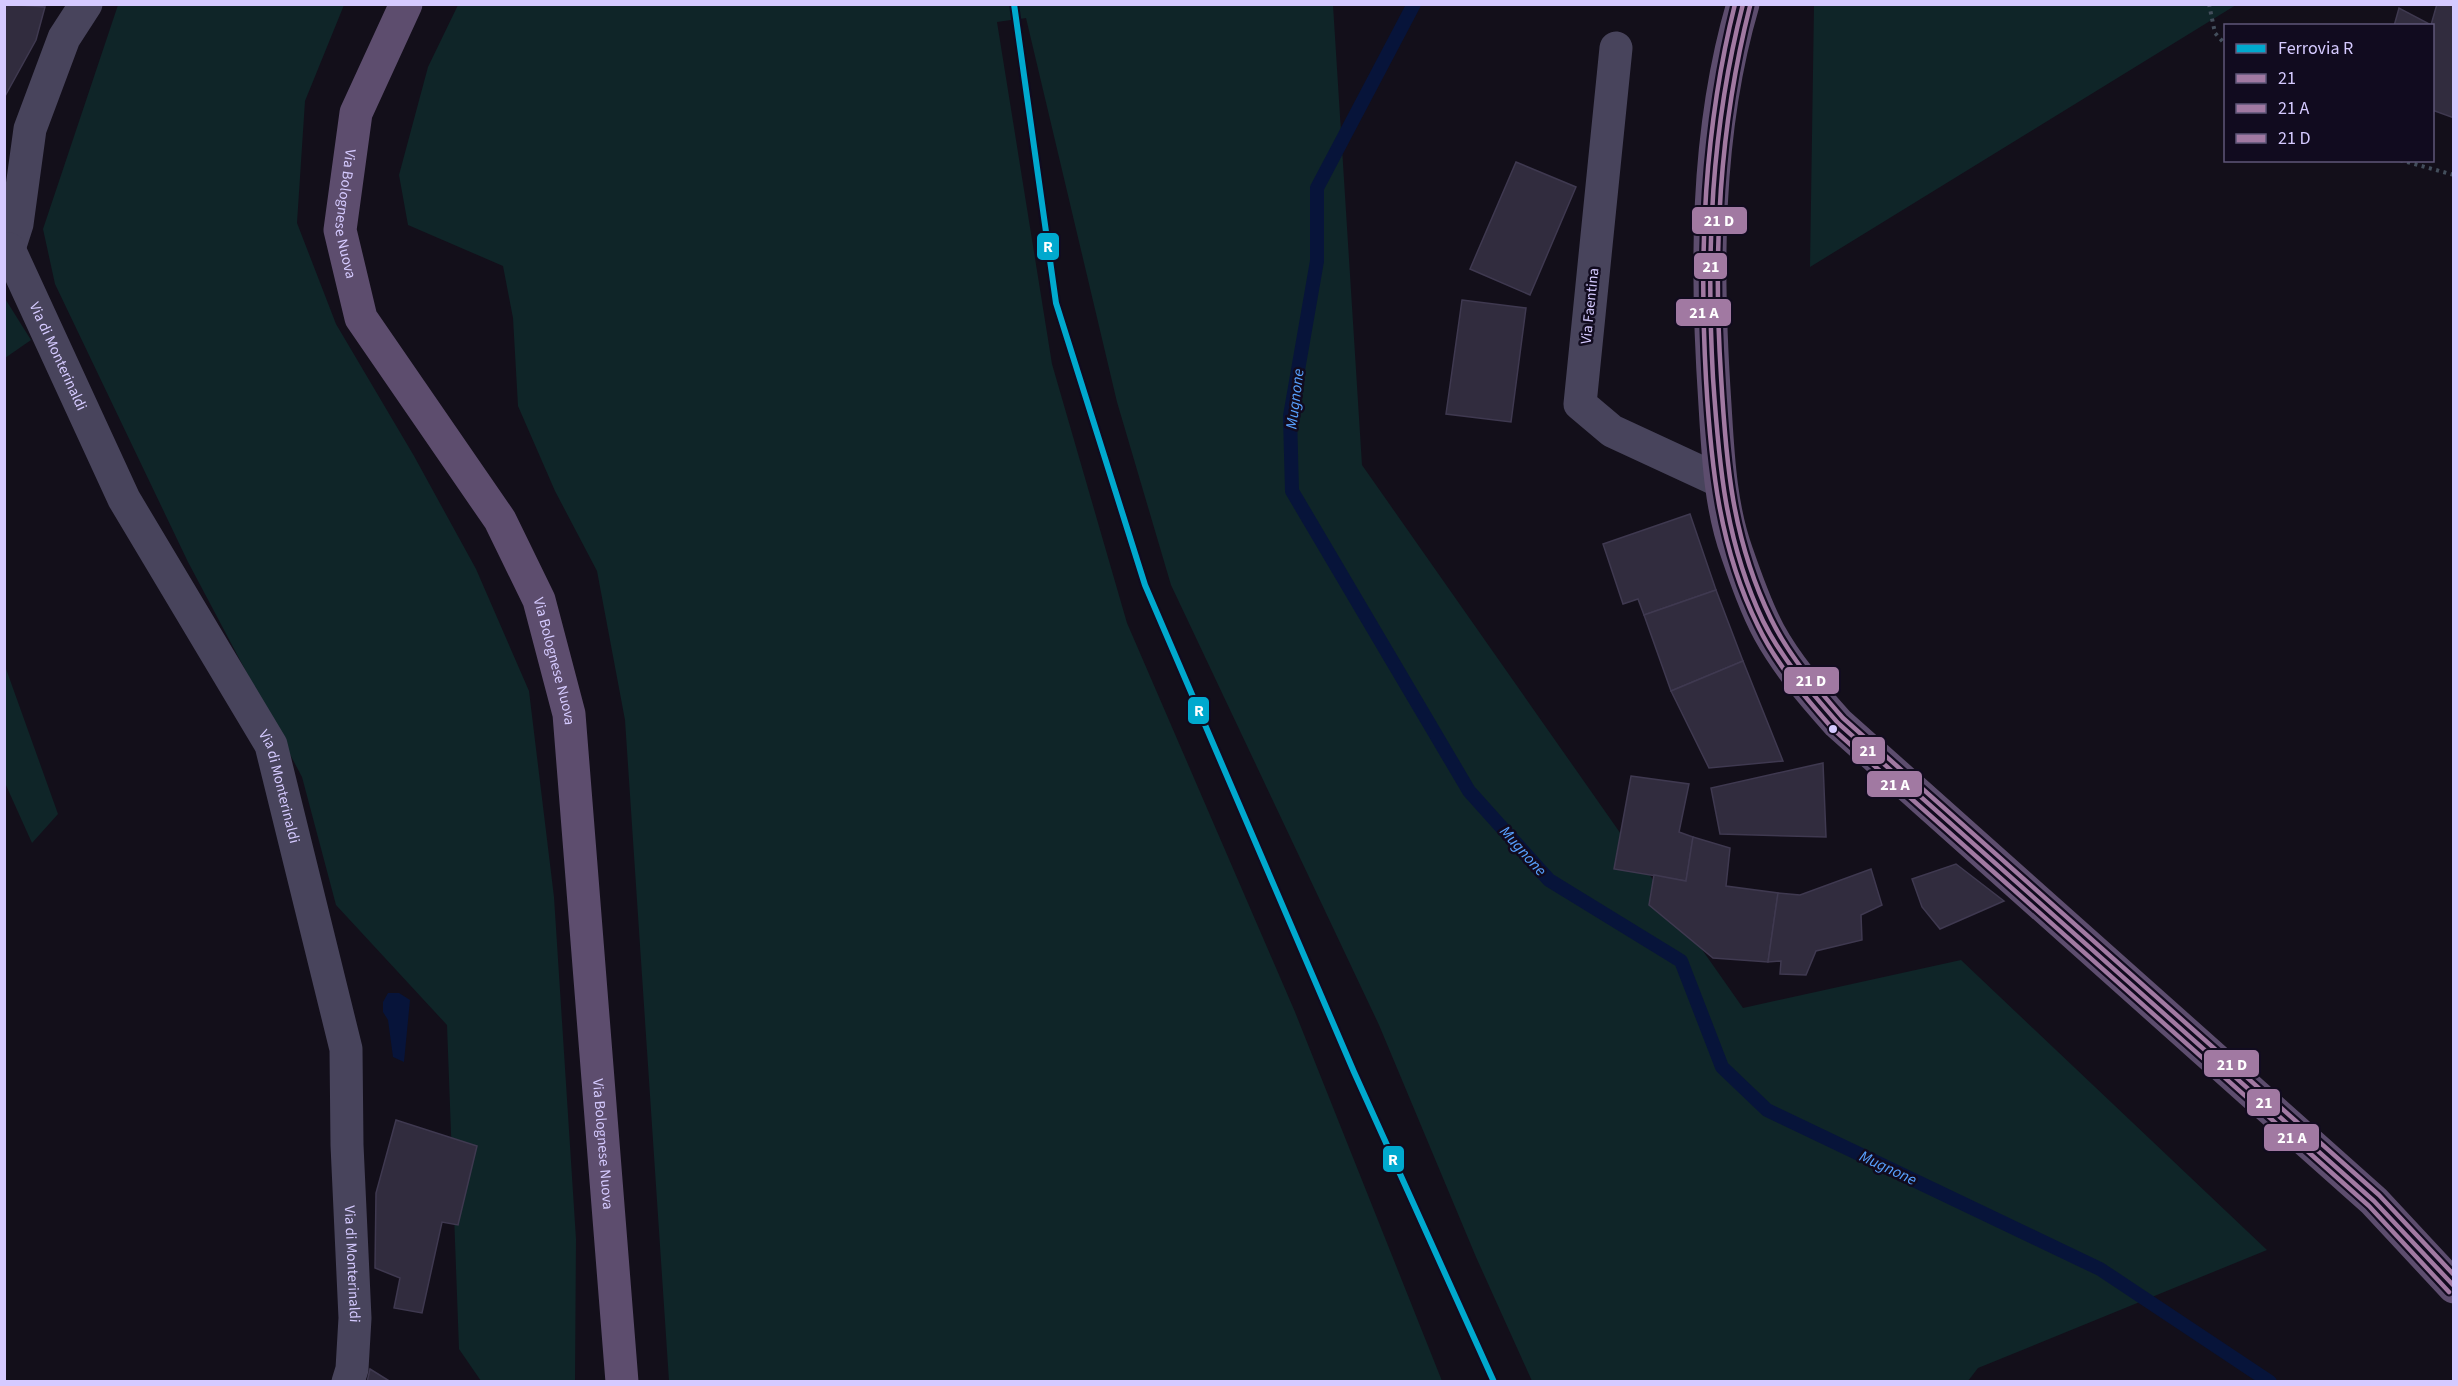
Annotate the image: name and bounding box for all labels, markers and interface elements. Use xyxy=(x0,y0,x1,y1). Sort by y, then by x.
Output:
legend xyxy=(2224,24,2434,162)
text: Ferrovia R xyxy=(2278,36,2353,61)
text: 21 xyxy=(2278,66,2296,91)
text: 21 A xyxy=(2278,96,2309,121)
text: 21 D xyxy=(2278,126,2311,151)
street label: Via Bolognese Nuova xyxy=(330,148,362,281)
line badge: 21 D xyxy=(1691,206,1748,235)
text: 21 D xyxy=(1704,210,1734,232)
line badge: R xyxy=(1036,232,1060,261)
text: R xyxy=(1043,236,1053,258)
line badge: 21 xyxy=(1693,252,1728,280)
text: 21 xyxy=(1703,256,1719,278)
street label: Via Faentina xyxy=(1576,267,1604,345)
line badge: 21 A xyxy=(1675,298,1732,327)
street label: Via di Monterinaldi xyxy=(24,299,92,414)
text: 21 A xyxy=(1689,302,1719,324)
water label: Mugnone xyxy=(1280,367,1310,431)
street label: Via Bolognese Nuova xyxy=(528,595,580,726)
line badge: 21 D xyxy=(1783,666,1840,695)
text: 21 D xyxy=(1796,670,1826,692)
line badge: R xyxy=(1187,696,1210,725)
text: R xyxy=(1194,700,1204,722)
unlabelled marker xyxy=(1827,723,1839,735)
street label: Via di Monterinaldi xyxy=(254,726,305,845)
line badge: 21 xyxy=(1851,736,1886,765)
text: 21 xyxy=(1860,740,1876,762)
line badge: 21 A xyxy=(1866,770,1923,798)
text: 21 A xyxy=(1880,774,1910,796)
water label: Mugnone xyxy=(1494,821,1552,881)
line badge: 21 D xyxy=(2203,1049,2260,1078)
text: 21 D xyxy=(2217,1054,2247,1076)
street label: Via Bolognese Nuova xyxy=(587,1078,619,1210)
line badge: 21 xyxy=(2246,1088,2281,1117)
text: 21 xyxy=(2256,1092,2272,1114)
line badge: 21 A xyxy=(2263,1123,2320,1152)
text: 21 A xyxy=(2277,1127,2307,1149)
line badge: R xyxy=(1382,1145,1405,1173)
water label: Mugnone xyxy=(1856,1145,1920,1191)
text: R xyxy=(1388,1149,1398,1171)
street label: Via di Monterinaldi xyxy=(339,1205,366,1323)

